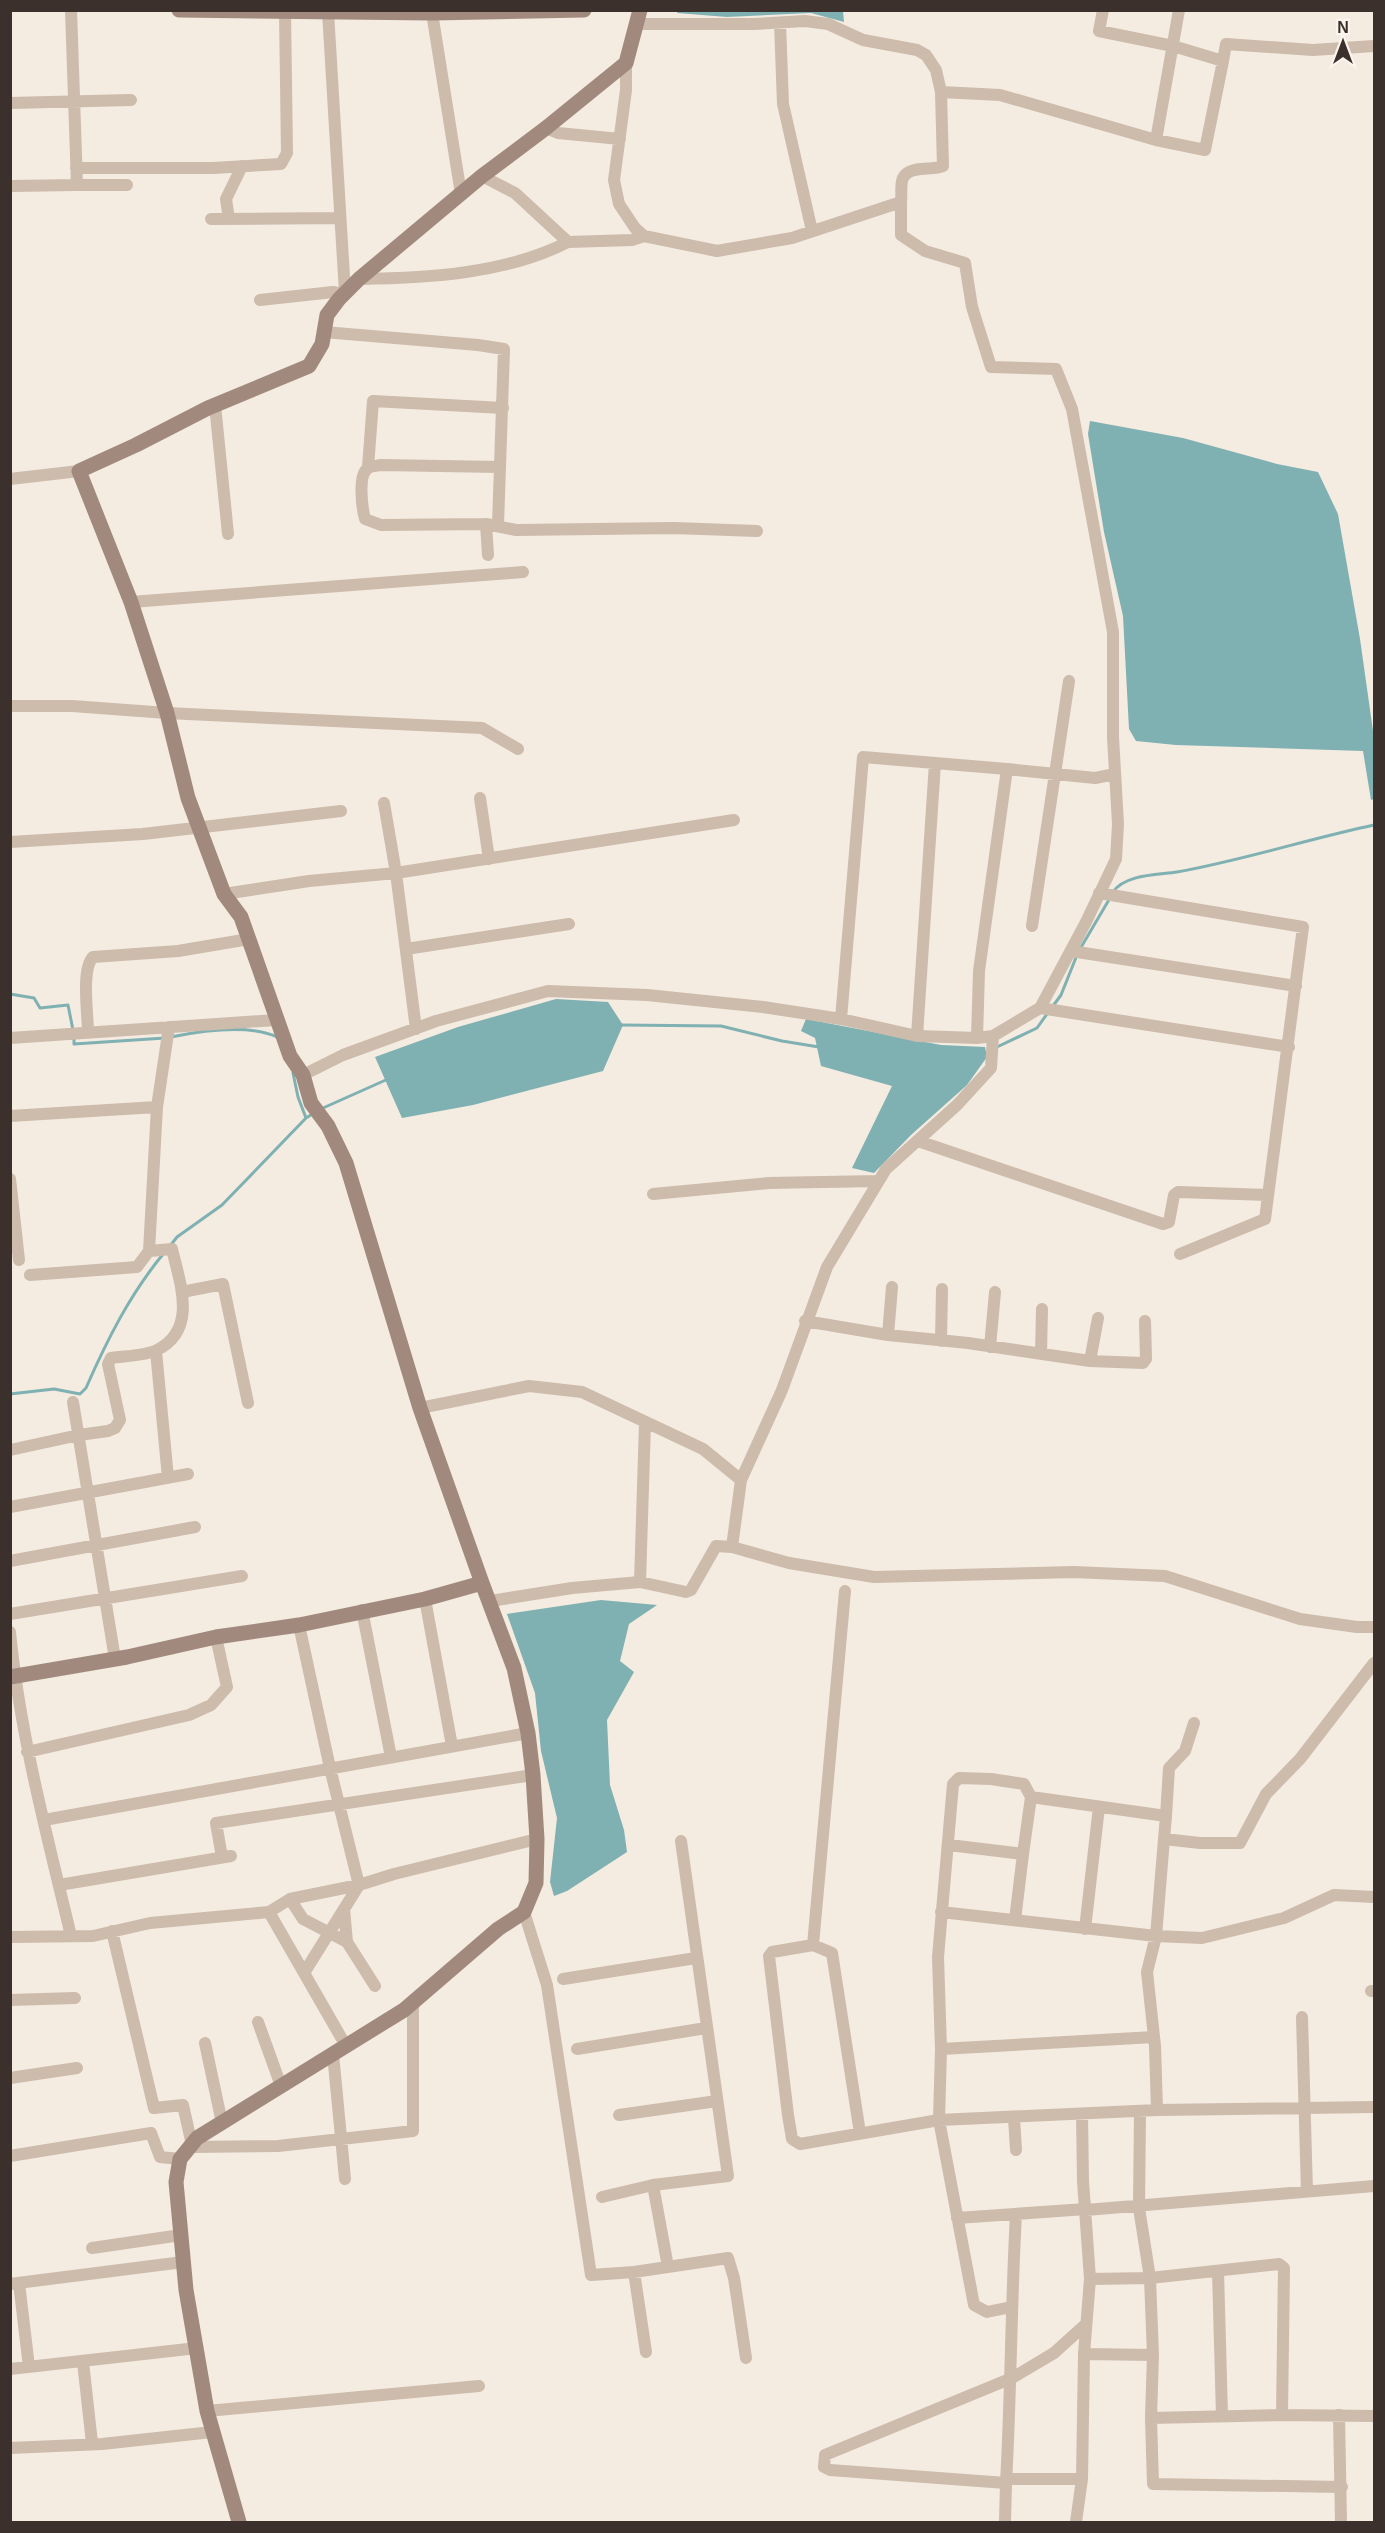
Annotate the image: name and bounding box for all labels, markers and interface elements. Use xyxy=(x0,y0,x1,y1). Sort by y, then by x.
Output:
north arrow xyxy=(1313,12,1373,72)
text: N xyxy=(1337,19,1349,36)

